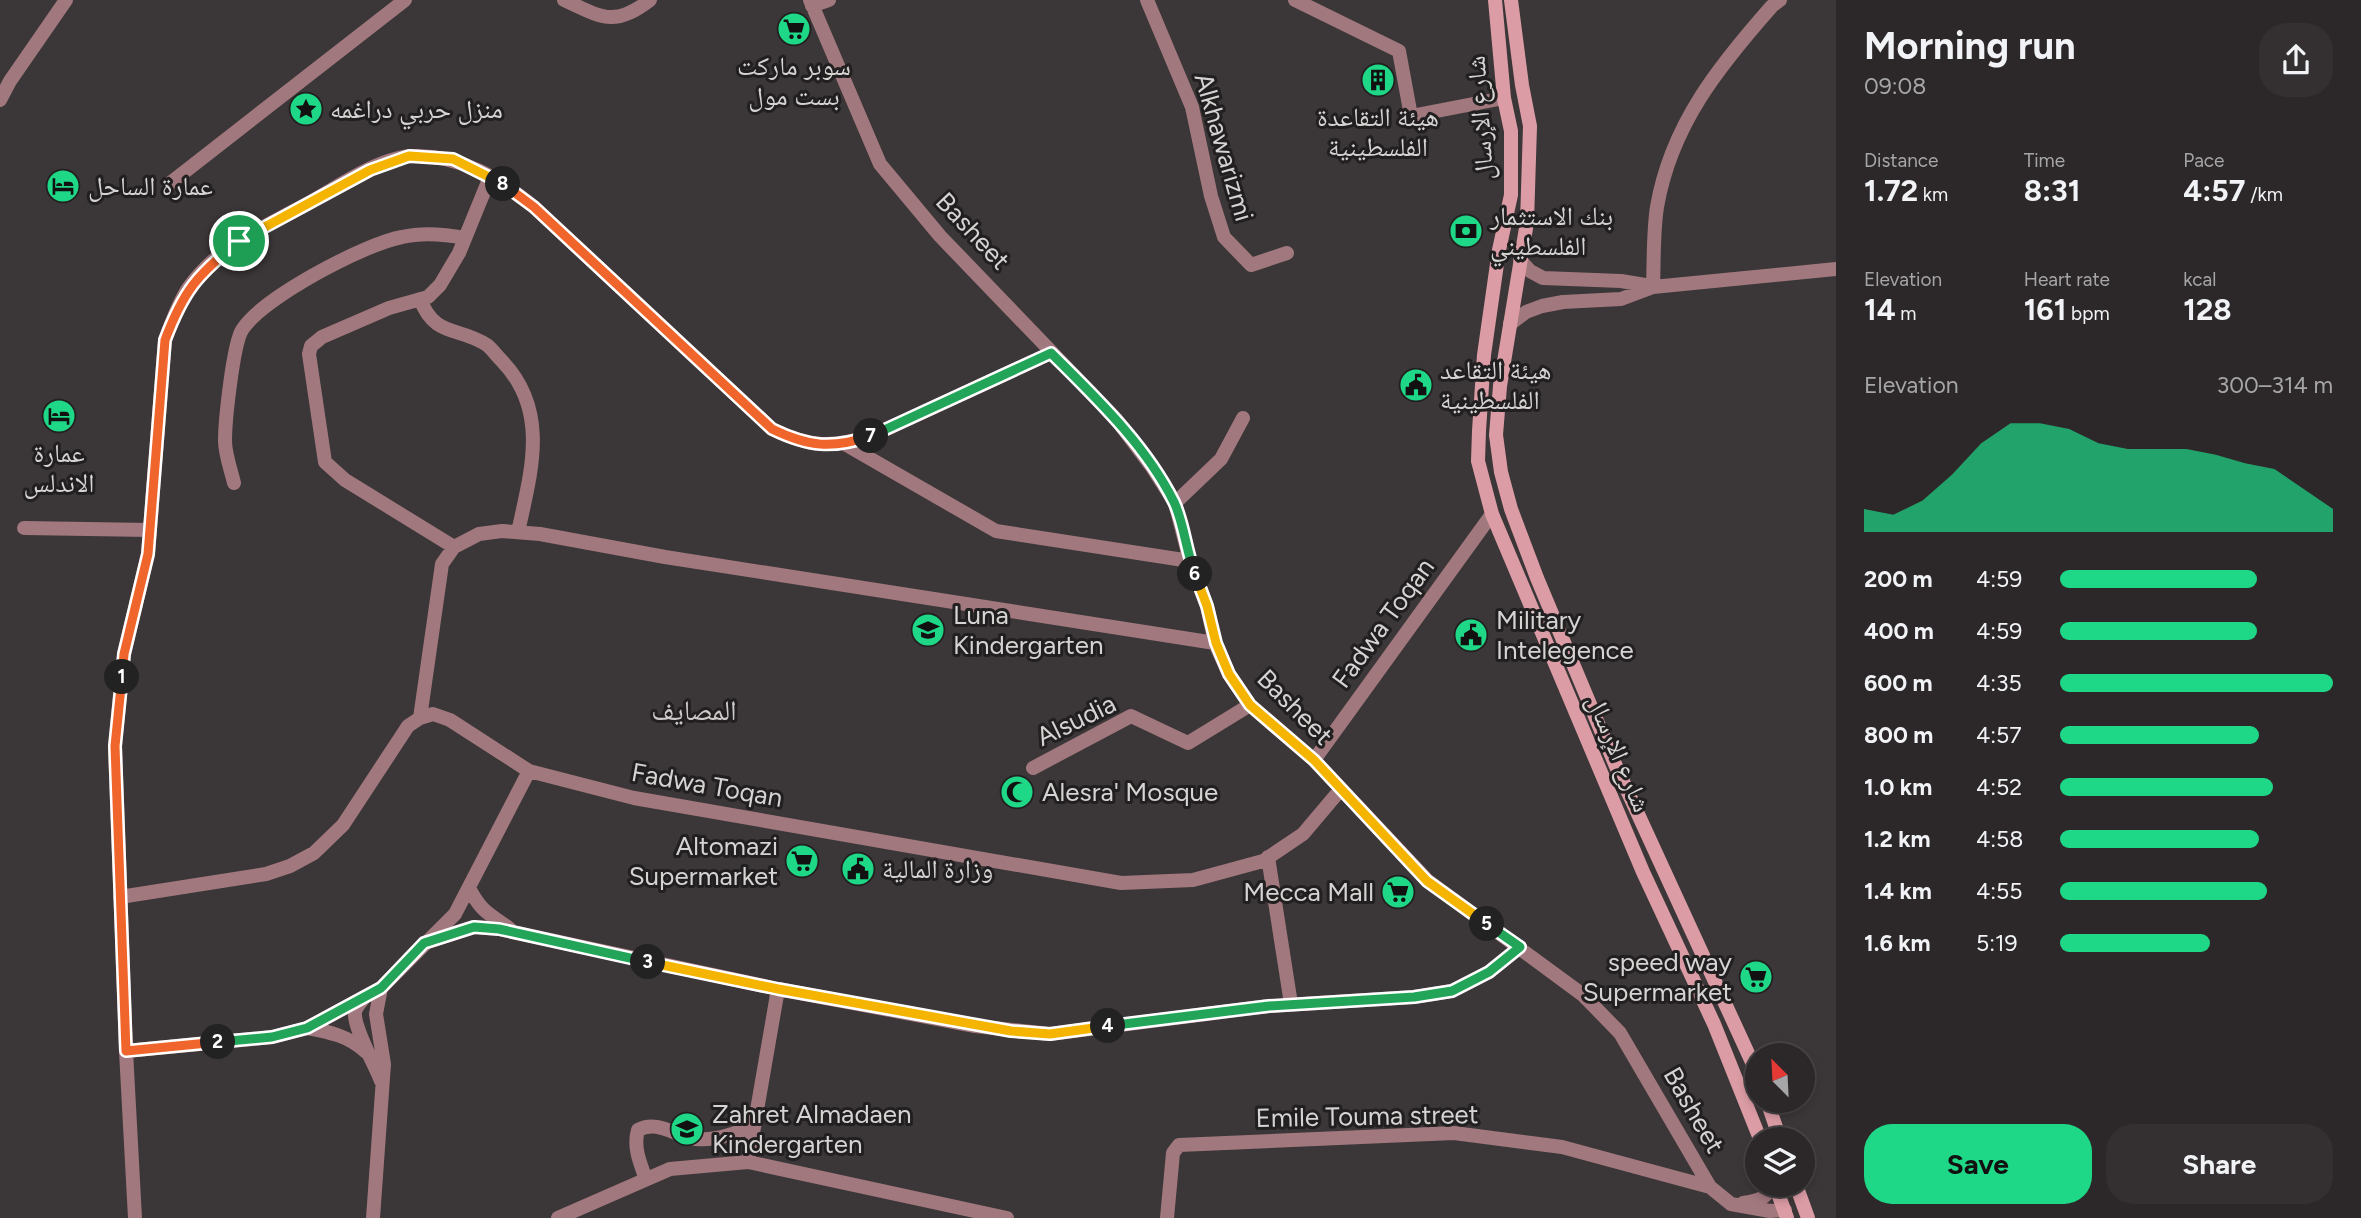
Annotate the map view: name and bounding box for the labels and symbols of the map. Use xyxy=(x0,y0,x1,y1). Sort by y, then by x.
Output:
supermarket icon: سوبر ماركت بست مول xyxy=(775,10,813,48)
place label: سوبر ماركت بست مول xyxy=(737,50,851,112)
street label: شارع الإرسال xyxy=(1460,55,1500,181)
building icon: هيئة التقاعدة الفلسطينية xyxy=(1359,61,1397,99)
street label: Alkhawarizmi xyxy=(1188,69,1260,225)
place icon: منزل حربي دراغمه xyxy=(287,90,325,128)
place label: منزل حربي دراغمه xyxy=(330,93,503,130)
place label: هيئة التقاعدة الفلسطينية xyxy=(1317,101,1439,163)
pin: 8 xyxy=(486,166,520,202)
hotel icon: عمارة الساحل xyxy=(44,167,82,205)
place label: عمارة الساحل xyxy=(88,170,213,202)
street label: Basheet xyxy=(929,186,1017,276)
place label: بنك الاستثمار الفلسطيني xyxy=(1489,200,1613,267)
pin xyxy=(209,211,269,271)
bank icon: بنك الاستثمار الفلسطيني xyxy=(1447,212,1485,250)
place label: هيئة التقاعد الفلسطينية xyxy=(1440,354,1552,416)
public building icon: هيئة التقاعد الفلسطينية xyxy=(1397,366,1435,404)
hotel icon: عمارة الاندلس xyxy=(40,397,78,435)
pin: 7 xyxy=(854,418,888,453)
place label: عمارة الاندلس xyxy=(23,437,95,499)
street label: Fadwa Toqan xyxy=(1325,552,1441,694)
pin: 6 xyxy=(1178,556,1212,592)
place label: Luna Kindergarten xyxy=(953,599,1103,661)
place label: Military Intelegence xyxy=(1496,604,1634,666)
school or university icon: Luna Kindergarten xyxy=(909,611,947,649)
public building icon: Military Intelegence xyxy=(1452,616,1490,654)
pin: 1 xyxy=(104,660,140,694)
street label: Basheet xyxy=(1250,662,1340,752)
street label: Alsudia xyxy=(1031,687,1121,753)
street label: شارع الإرسال xyxy=(1580,689,1658,817)
district label: المصايف xyxy=(651,693,737,727)
street label: Fadwa Toqan xyxy=(629,756,785,814)
mosque icon: Alesra' Mosque xyxy=(998,773,1036,811)
place label: Alesra' Mosque xyxy=(1042,776,1218,808)
place label: Altomazi Supermarket xyxy=(629,830,778,892)
supermarket icon: Altomazi Supermarket xyxy=(783,842,821,880)
public building icon: وزارة المالية xyxy=(839,850,877,888)
place label: وزارة المالية xyxy=(882,853,993,885)
supermarket icon: Mecca Mall xyxy=(1379,873,1417,911)
place label: Mecca Mall xyxy=(1243,876,1374,908)
pin: 5 xyxy=(1470,906,1504,942)
pin: 3 xyxy=(630,944,666,979)
place label: speed way Supermarket xyxy=(1583,946,1732,1008)
supermarket icon: speed way Supermarket xyxy=(1737,958,1775,996)
pin: 4 xyxy=(1090,1009,1126,1044)
pin: 2 xyxy=(200,1024,235,1060)
north arrow xyxy=(1745,1043,1815,1113)
street label: Basheet xyxy=(1657,1061,1731,1159)
place label: Zahret Almadaen Kindergarten xyxy=(712,1098,912,1160)
street label: Emile Touma street xyxy=(1255,1098,1479,1134)
school or university icon: Zahret Almadaen Kindergarten xyxy=(668,1110,706,1148)

